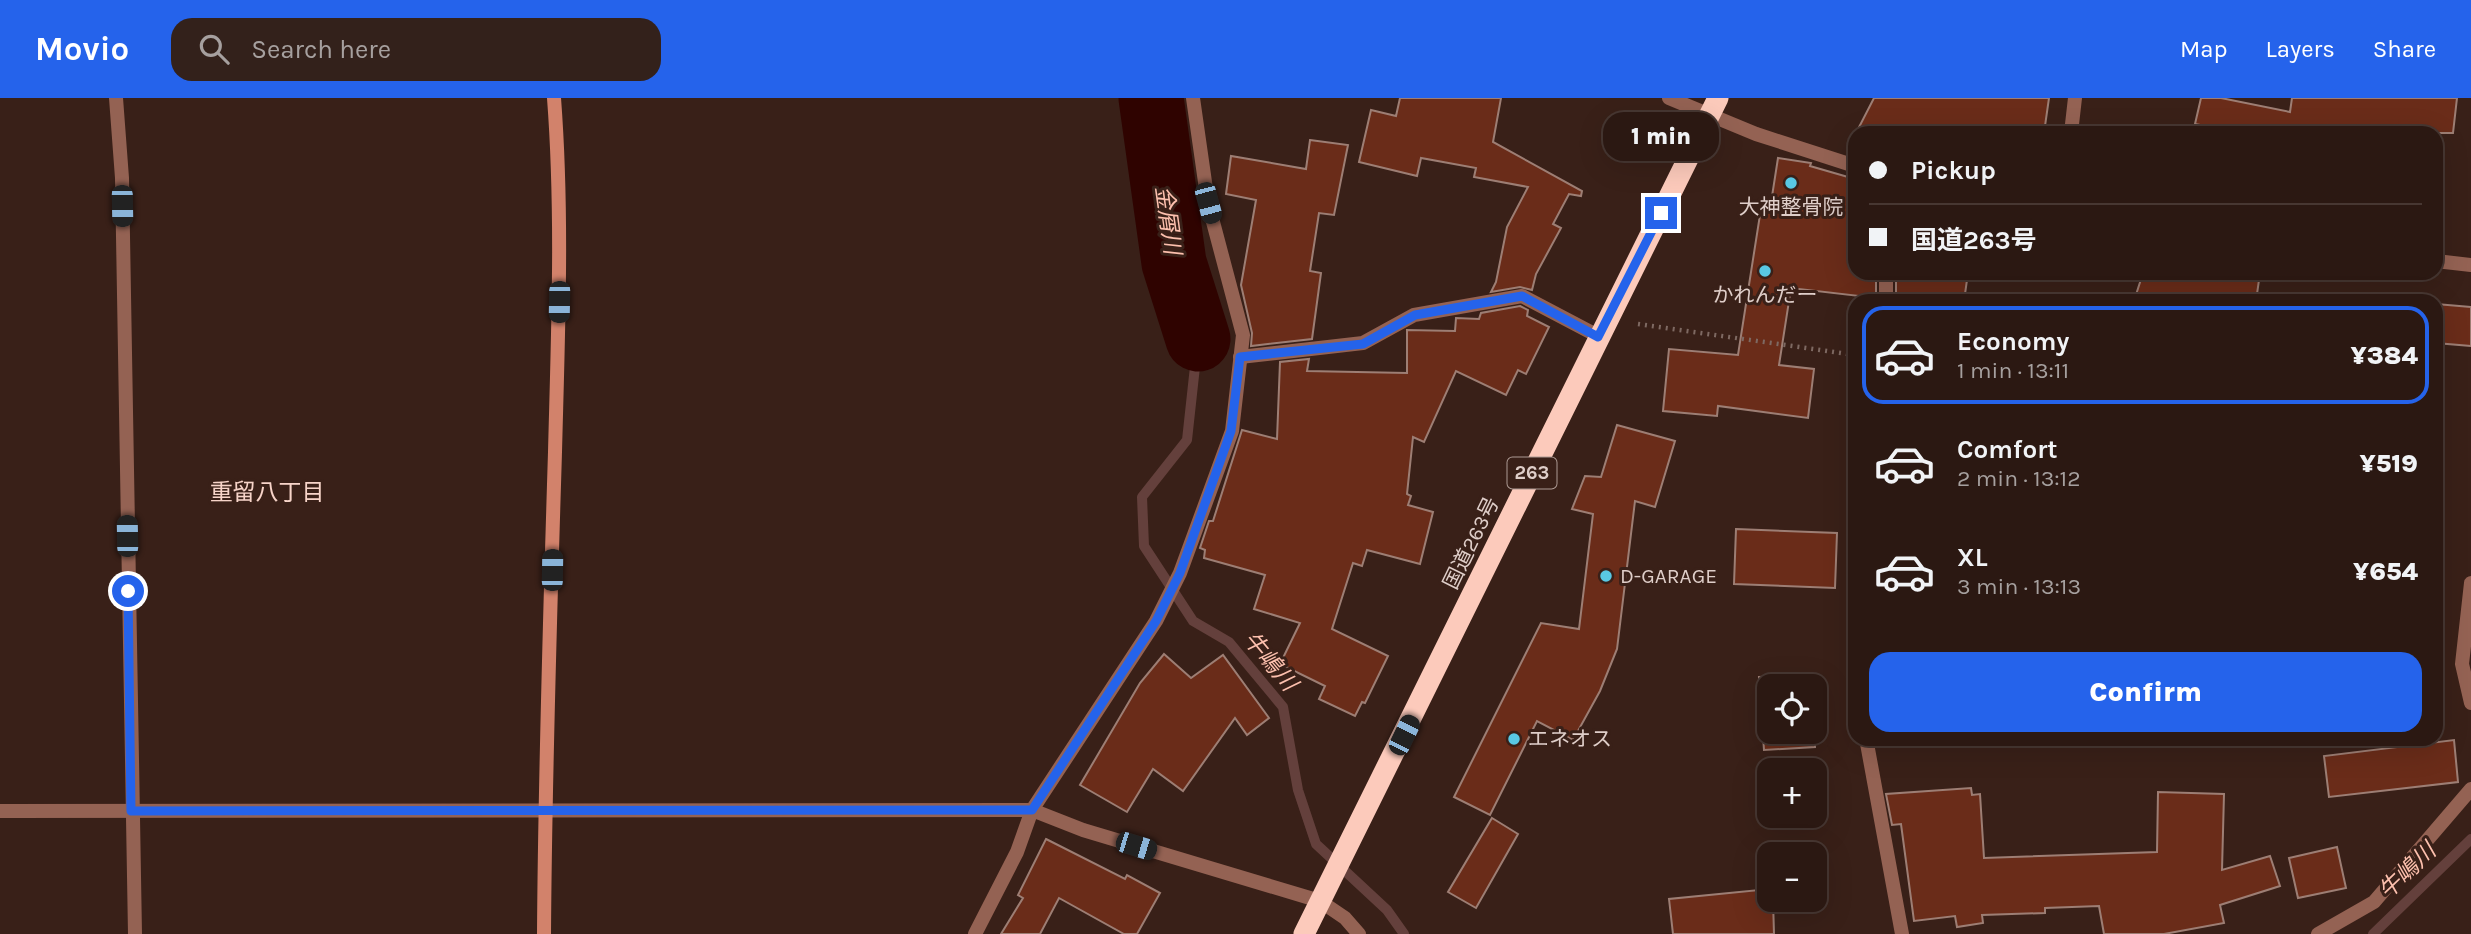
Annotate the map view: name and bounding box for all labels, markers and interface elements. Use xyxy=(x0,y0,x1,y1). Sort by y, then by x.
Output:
search box xyxy=(171,18,661,81)
text: Movio xyxy=(35,30,129,68)
icon: search xyxy=(195,30,233,68)
text: Search here xyxy=(251,34,391,65)
text: Map xyxy=(2180,35,2228,63)
text: Layers xyxy=(2266,35,2335,63)
text: Share xyxy=(2373,35,2436,63)
callout: 1 min xyxy=(1603,111,1719,160)
text: 1 min xyxy=(1631,123,1691,150)
text: Pickup xyxy=(1911,155,1996,186)
marker: 大神整骨院 xyxy=(1783,175,1799,191)
car xyxy=(1193,180,1224,226)
water label: 金屑川 xyxy=(1150,184,1187,259)
car xyxy=(112,185,133,227)
place label: 大神整骨院 xyxy=(1739,195,1844,219)
route end xyxy=(1645,197,1677,229)
text: 国道263号 xyxy=(1911,225,2037,256)
marker: かれんだー xyxy=(1757,263,1773,279)
car xyxy=(549,281,570,323)
place label: かれんだー xyxy=(1713,283,1818,307)
icon: car xyxy=(1873,324,1936,387)
text: Economy xyxy=(1957,326,2069,357)
text: ¥384 xyxy=(2351,340,2418,371)
text: 1 min · 13:11 xyxy=(1957,357,2069,384)
icon: car xyxy=(1873,432,1936,495)
text: Comfort xyxy=(1957,434,2058,465)
text: ¥519 xyxy=(2359,448,2418,479)
road number: 263 xyxy=(1508,458,1556,488)
text: 2 min · 13:12 xyxy=(1957,465,2081,492)
district label: 重留八丁目 xyxy=(210,479,325,506)
street label: 国道263号 xyxy=(1438,493,1504,593)
car xyxy=(117,515,138,557)
icon: car xyxy=(1873,540,1936,603)
text: XL xyxy=(1957,542,1988,573)
car xyxy=(542,549,563,591)
text: ¥654 xyxy=(2353,556,2418,587)
place label: D-GARAGE xyxy=(1620,564,1717,588)
marker: D-GARAGE xyxy=(1598,568,1614,584)
text: 3 min · 13:13 xyxy=(1957,573,2081,600)
route start xyxy=(112,575,144,607)
water label: 牛嶋川 xyxy=(1237,626,1304,698)
button: Confirm xyxy=(1869,652,2422,732)
map controls xyxy=(1757,674,1827,912)
button: locate xyxy=(1757,674,1827,744)
car xyxy=(1386,712,1423,758)
place label: エネオス xyxy=(1528,727,1612,751)
marker: エネオス xyxy=(1506,731,1522,747)
button: + xyxy=(1757,758,1827,828)
car xyxy=(1113,830,1160,862)
water label: 牛嶋川 xyxy=(2373,835,2443,905)
button: − xyxy=(1757,842,1827,912)

